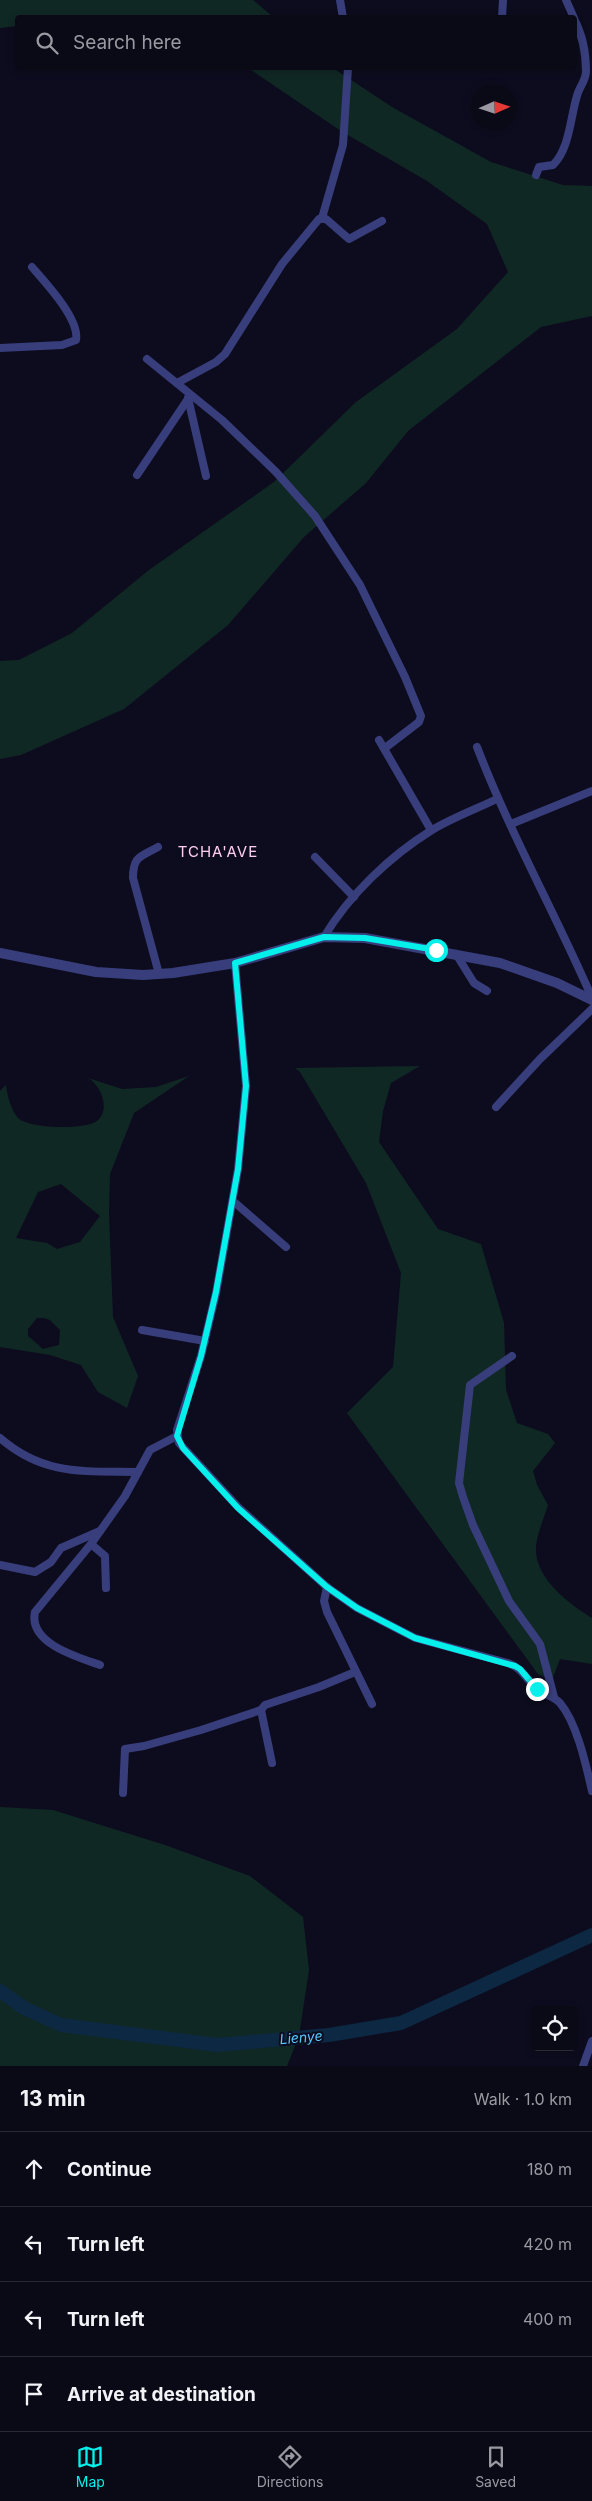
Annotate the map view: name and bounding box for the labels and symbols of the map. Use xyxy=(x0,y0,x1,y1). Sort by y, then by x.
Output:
north arrow xyxy=(472,85,517,130)
district label: TCHA'AVE xyxy=(178,842,258,861)
route start xyxy=(425,939,448,962)
route end xyxy=(526,1678,549,1701)
water label: Lienye xyxy=(279,2027,323,2047)

